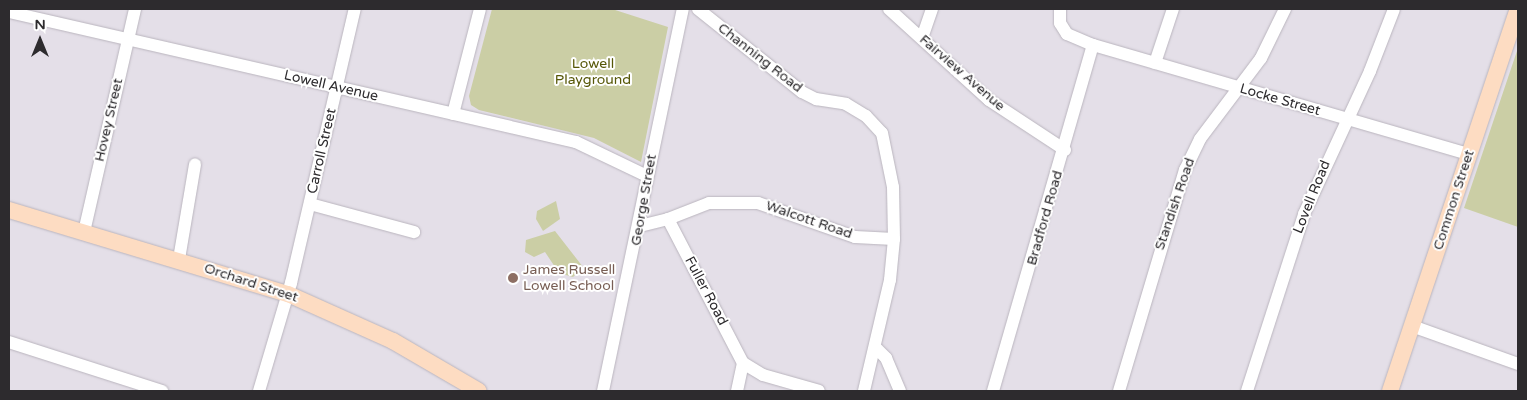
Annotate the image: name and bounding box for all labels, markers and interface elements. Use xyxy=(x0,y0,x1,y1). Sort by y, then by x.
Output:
north arrow xyxy=(15,15,65,65)
text: N xyxy=(34,16,46,33)
street label: Channing Road xyxy=(714,20,806,96)
street label: Fairview Avenue xyxy=(916,31,1008,115)
park label: Lowell Playground xyxy=(555,56,631,88)
street label: Lowell Avenue xyxy=(282,67,380,105)
street label: Hovey Street xyxy=(91,77,127,163)
street label: Locke Street xyxy=(1238,80,1322,120)
street label: Carroll Street xyxy=(304,107,340,195)
street label: Common Street xyxy=(1430,148,1478,252)
street label: George Street xyxy=(628,153,660,247)
street label: Standish Road xyxy=(1151,156,1199,252)
street label: Lovell Road xyxy=(1290,158,1334,236)
street label: Bradford Road xyxy=(1023,169,1067,267)
street label: Walcott Road xyxy=(764,197,854,243)
street label: Fuller Road xyxy=(681,254,731,328)
street label: Orchard Street xyxy=(202,260,300,306)
place label: James Russell Lowell School xyxy=(523,262,615,294)
marker: James Russell Lowell School xyxy=(507,272,519,284)

